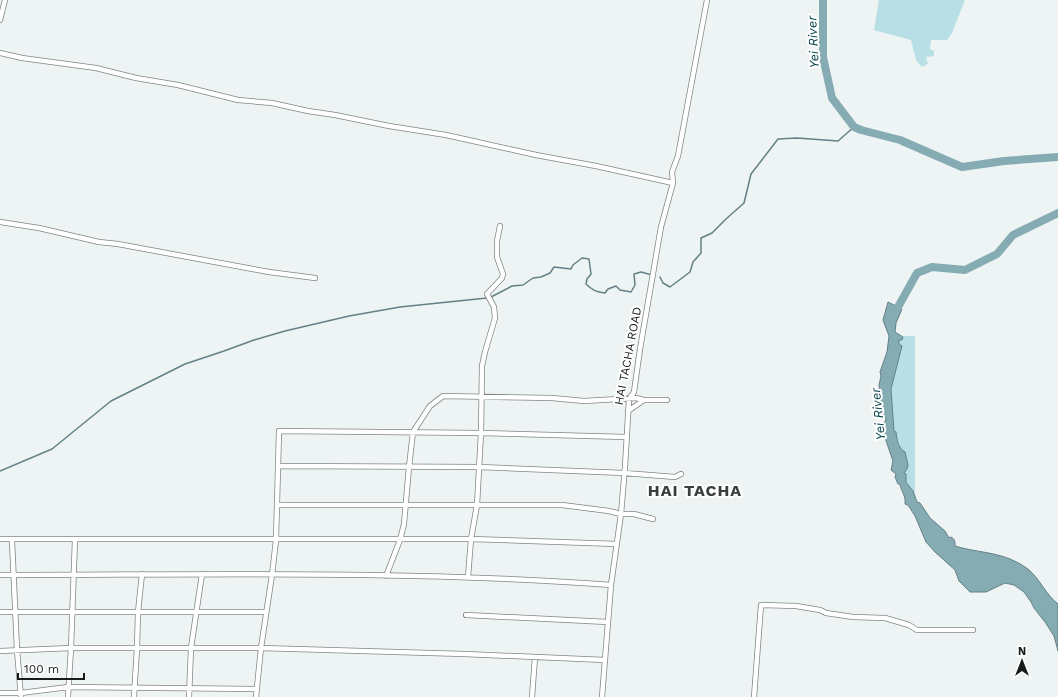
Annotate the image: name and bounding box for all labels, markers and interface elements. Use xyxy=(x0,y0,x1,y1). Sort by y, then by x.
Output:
water label: Yei River xyxy=(804,14,822,69)
street label: HAI TACHA ROAD xyxy=(612,306,644,406)
water label: Yei River xyxy=(868,386,888,441)
district label: HAI TACHA xyxy=(648,481,742,500)
north arrow xyxy=(1002,641,1042,681)
text: N xyxy=(1018,645,1026,658)
scale bar xyxy=(18,655,84,681)
text: 100 m xyxy=(24,662,59,676)

